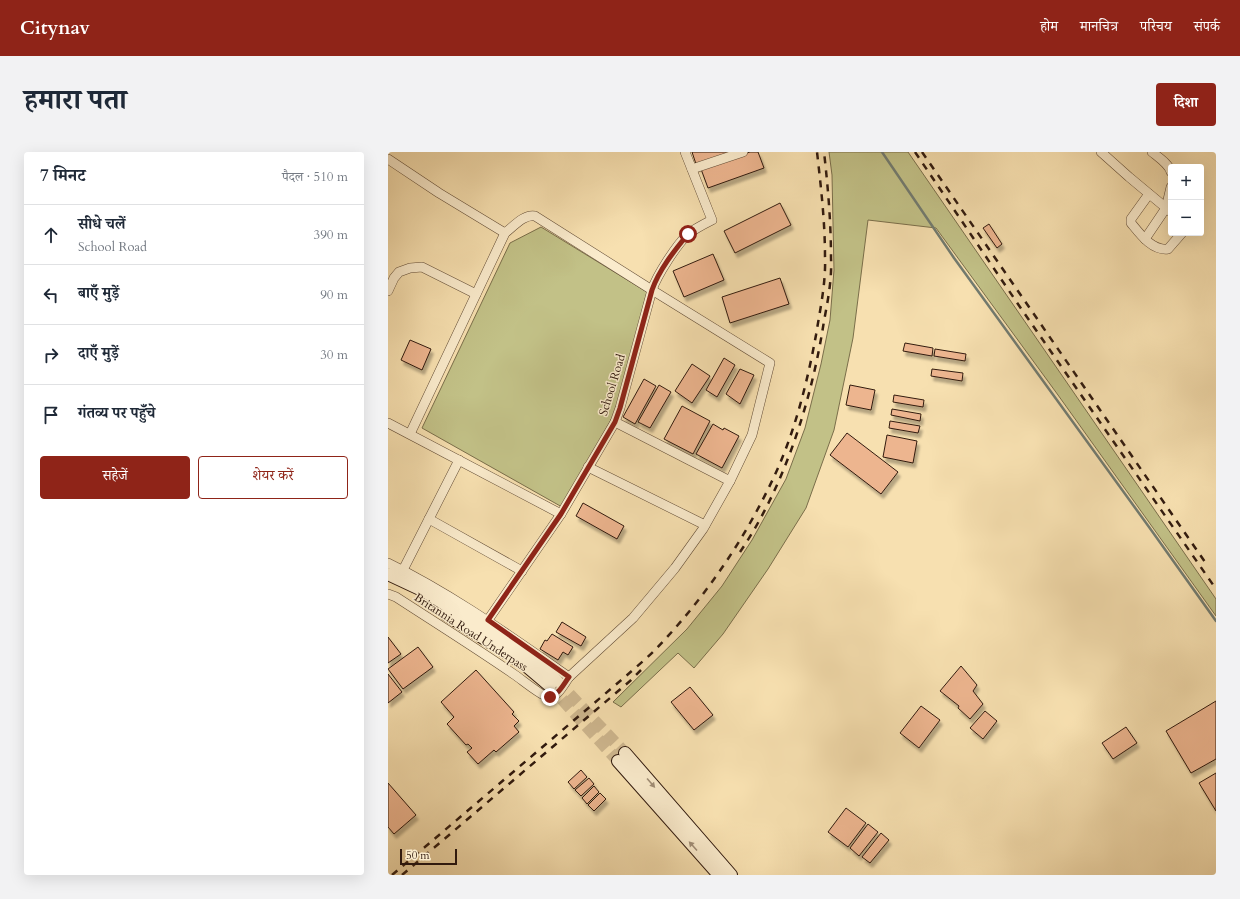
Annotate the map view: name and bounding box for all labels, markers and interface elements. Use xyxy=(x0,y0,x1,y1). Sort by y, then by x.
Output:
text: Citynav xyxy=(20,15,90,41)
text: होम xyxy=(1040,17,1058,36)
text: मानचित्र xyxy=(1080,17,1118,36)
text: परिचय xyxy=(1140,17,1172,36)
text: संपर्क xyxy=(1194,17,1220,36)
text: हमारा पता xyxy=(24,81,127,119)
button: दिशा xyxy=(1156,83,1216,126)
text: 7 मिनट xyxy=(40,164,86,187)
map controls xyxy=(1168,164,1204,236)
button: + xyxy=(1168,164,1204,200)
text: पैदल · 510 m xyxy=(282,168,348,186)
button: − xyxy=(1168,200,1204,236)
text: सीधे चलें xyxy=(78,214,126,234)
icon: ahead xyxy=(40,224,62,246)
route start xyxy=(679,225,697,243)
text: 390 m xyxy=(314,226,348,244)
text: School Road xyxy=(78,238,147,256)
text: बाएँ मुड़ें xyxy=(78,283,119,303)
icon: left xyxy=(40,284,62,306)
text: 90 m xyxy=(320,286,348,304)
text: दाएँ मुड़ें xyxy=(78,343,119,363)
icon: right xyxy=(40,344,62,366)
text: 30 m xyxy=(320,346,348,364)
street label: School Road xyxy=(595,352,629,418)
text: गंतव्य पर पहुँचे xyxy=(78,403,155,423)
icon: arrive xyxy=(40,404,62,426)
button: सहेजें xyxy=(40,456,190,499)
button: शेयर करें xyxy=(198,456,348,499)
street label: Britannia Road Underpass xyxy=(411,589,531,675)
route end xyxy=(541,688,559,706)
one-way arrow xyxy=(646,777,655,788)
one-way arrow xyxy=(689,841,698,851)
scale bar xyxy=(400,847,457,866)
text: 50 m xyxy=(406,848,430,863)

